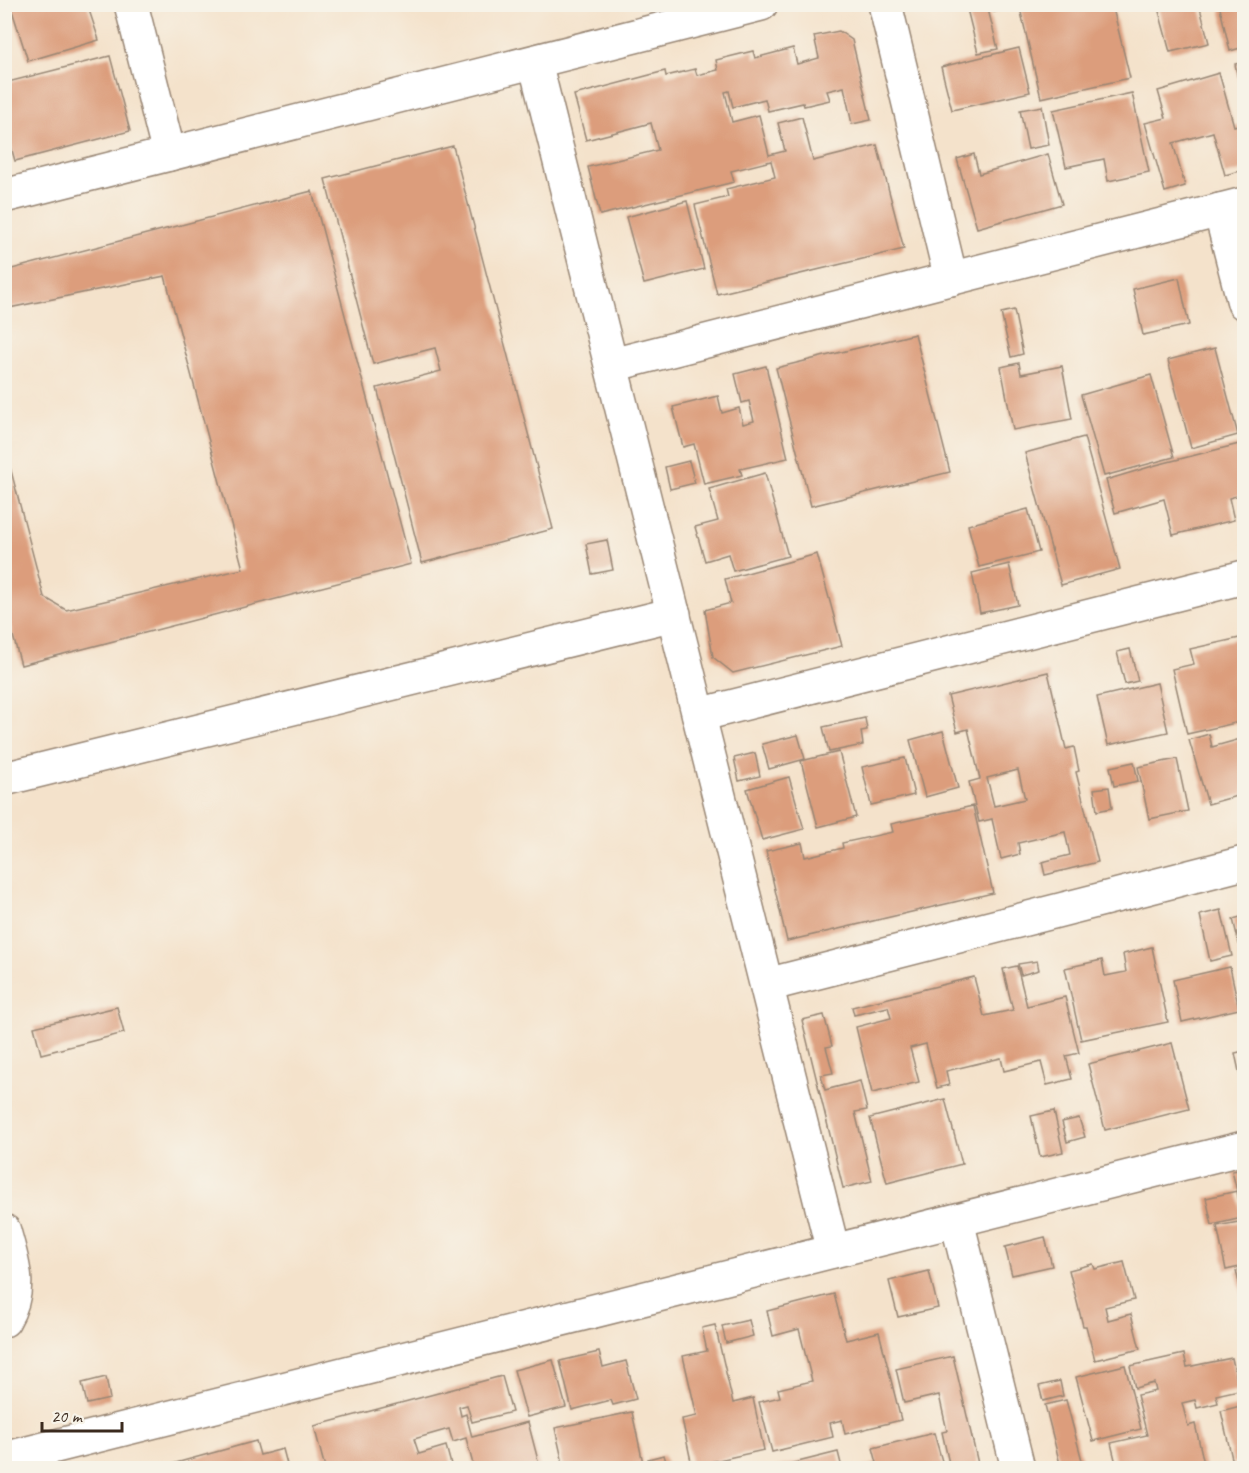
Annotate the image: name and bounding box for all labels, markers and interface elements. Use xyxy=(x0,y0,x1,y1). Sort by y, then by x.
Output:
scale bar xyxy=(42,1395,122,1433)
text: 20 m xyxy=(51,1405,84,1427)

